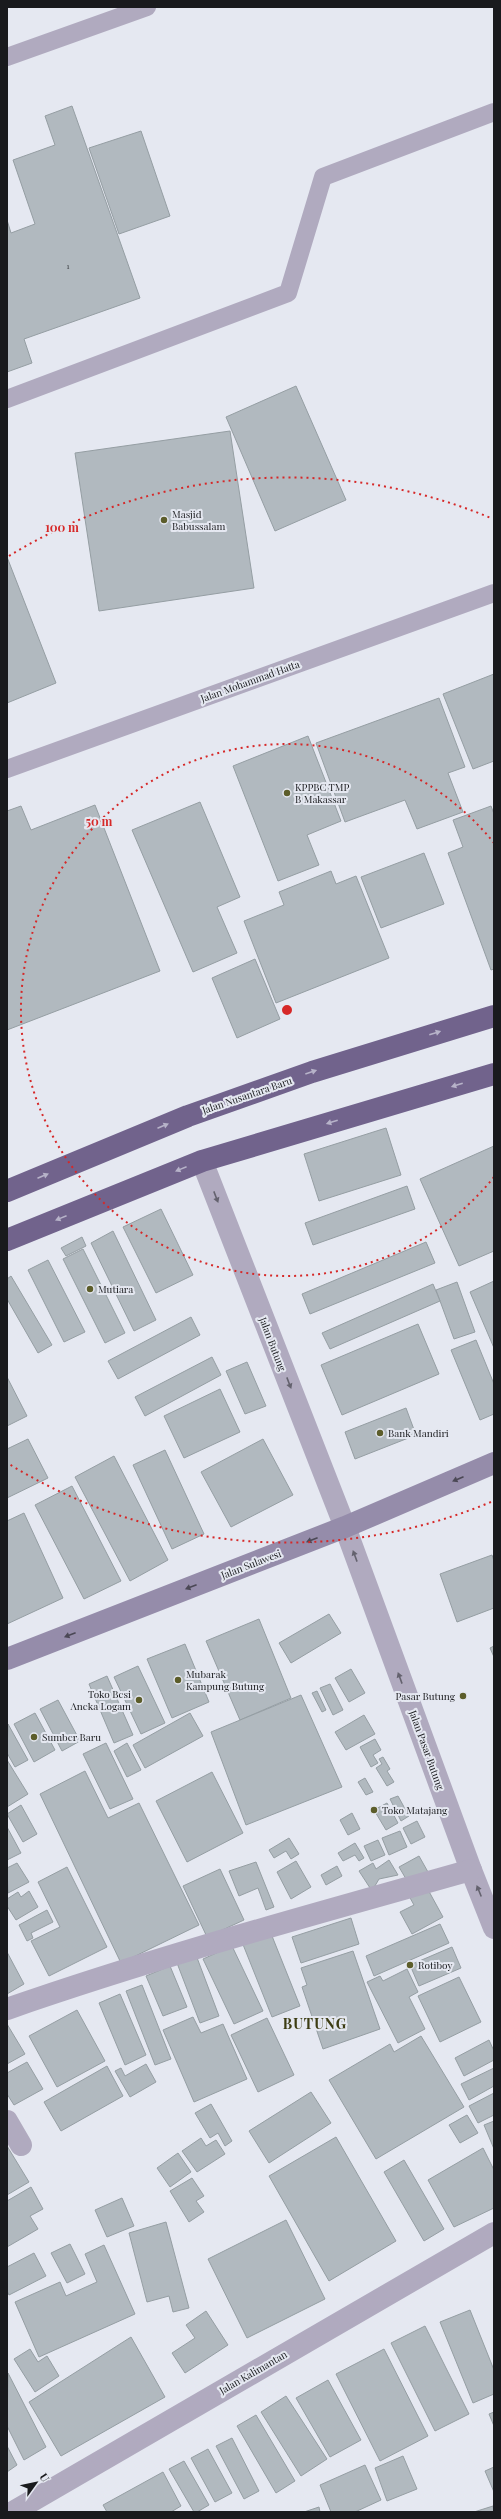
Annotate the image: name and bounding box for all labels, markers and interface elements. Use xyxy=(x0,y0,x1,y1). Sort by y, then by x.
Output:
house number: 1 xyxy=(67,260,70,271)
place label: Masjid Babussalam xyxy=(172,507,225,533)
marker: Masjid Babussalam xyxy=(159,515,169,525)
text: 100 m xyxy=(45,519,79,535)
street label: Jalan Mohammad Hatta xyxy=(198,657,301,706)
place label: KPPBC TMP B Makassar xyxy=(295,780,350,806)
marker: KPPBC TMP B Makassar xyxy=(282,788,292,798)
text: 50 m xyxy=(86,813,113,829)
centre of rings xyxy=(280,1003,294,1017)
one-way arrow xyxy=(430,1030,442,1036)
one-way arrow xyxy=(306,1069,318,1075)
street label: Jalan Nusantara Baru xyxy=(199,1073,294,1117)
one-way arrow xyxy=(450,1082,462,1088)
one-way arrow xyxy=(326,1119,338,1125)
one-way arrow xyxy=(157,1123,169,1130)
one-way arrow xyxy=(175,1167,187,1173)
one-way arrow xyxy=(37,1173,49,1180)
one-way arrow xyxy=(214,1192,220,1204)
one-way arrow xyxy=(54,1216,66,1222)
place label: Mutiara xyxy=(98,1282,133,1296)
marker: Mutiara xyxy=(85,1284,95,1294)
street label: Jalan Butung xyxy=(256,1314,290,1374)
one-way arrow xyxy=(286,1378,292,1390)
place label: Bank Mandiri xyxy=(388,1426,449,1440)
marker: Bank Mandiri xyxy=(375,1428,385,1438)
one-way arrow xyxy=(452,1476,464,1482)
one-way arrow xyxy=(306,1537,318,1543)
street label: Jalan Sulawesi xyxy=(218,1546,283,1582)
one-way arrow xyxy=(352,1549,358,1561)
one-way arrow xyxy=(185,1585,197,1591)
one-way arrow xyxy=(64,1632,76,1638)
place label: Mubarak Kampung Butung xyxy=(186,1667,265,1693)
one-way arrow xyxy=(397,1671,403,1683)
marker: Mubarak Kampung Butung xyxy=(173,1675,183,1685)
place label: Toko Besi Aneka Logam xyxy=(70,1687,131,1713)
place label: Pasar Butung xyxy=(396,1689,456,1703)
marker: Pasar Butung xyxy=(458,1691,468,1701)
marker: Toko Besi Aneka Logam xyxy=(134,1695,144,1705)
street label: Jalan Pasar Butung xyxy=(406,1707,448,1792)
place label: Sumber Baru xyxy=(42,1730,101,1744)
marker: Sumber Baru xyxy=(29,1732,39,1742)
place label: Toko Matajang xyxy=(382,1803,448,1817)
marker: Toko Matajang xyxy=(369,1805,379,1815)
one-way arrow xyxy=(476,1885,482,1897)
place label: Rotiboy xyxy=(418,1958,453,1972)
marker: Rotiboy xyxy=(405,1960,415,1970)
district label: BUTUNG xyxy=(283,2014,347,2033)
street label: Jalan Kalimantan xyxy=(216,2347,289,2398)
north arrow xyxy=(16,2463,56,2503)
text: U xyxy=(36,2470,53,2485)

